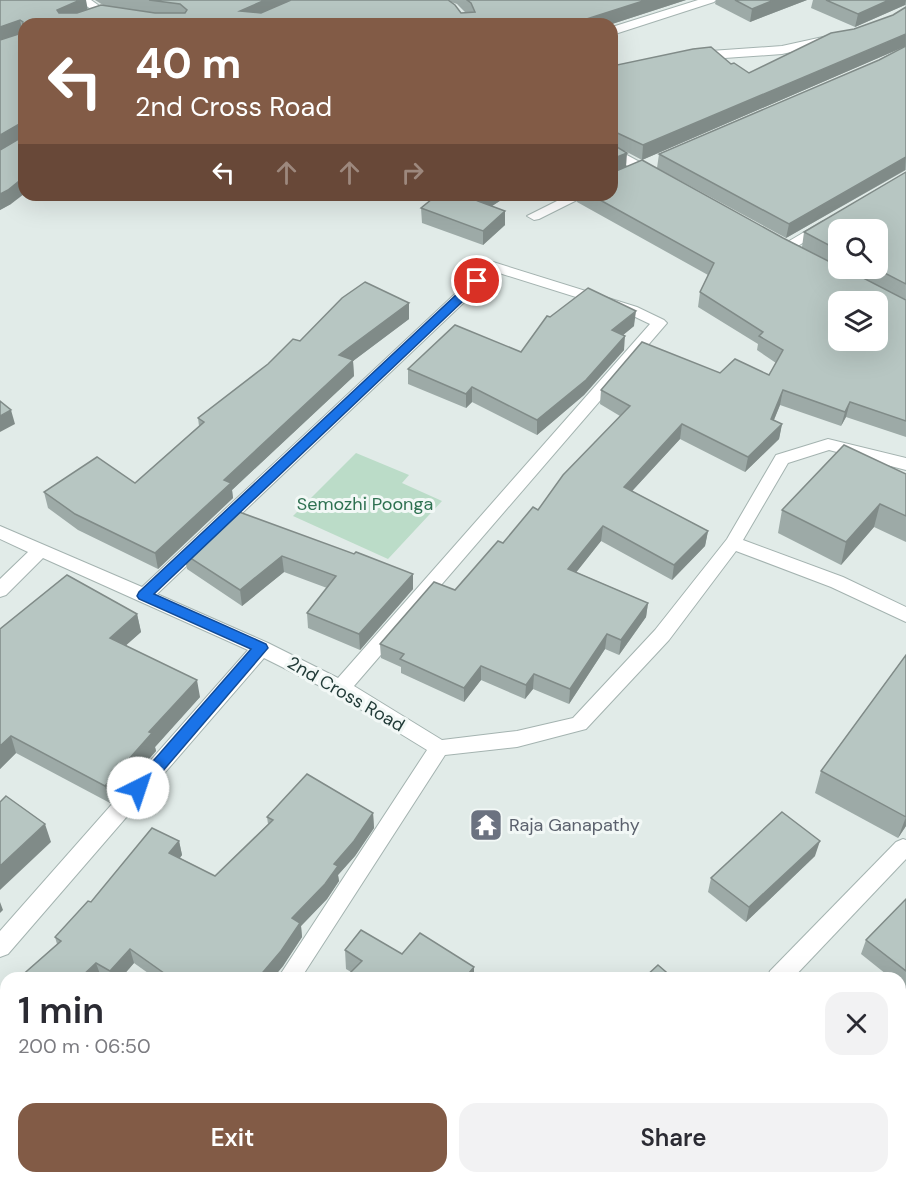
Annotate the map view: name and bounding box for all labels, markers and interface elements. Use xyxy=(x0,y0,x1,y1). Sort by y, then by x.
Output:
text: 40 m xyxy=(135,36,241,91)
icon: left xyxy=(36,42,114,120)
text: 2nd Cross Road xyxy=(135,89,332,124)
icon: left xyxy=(207,156,240,189)
icon: ahead xyxy=(270,156,303,189)
icon: ahead xyxy=(333,156,366,189)
icon: right xyxy=(396,156,429,189)
map controls xyxy=(828,219,888,351)
button: search xyxy=(828,219,888,279)
pin xyxy=(451,255,502,306)
icon: arrive xyxy=(460,264,493,297)
button: layers xyxy=(828,291,888,351)
park label: Semozhi Poonga xyxy=(297,492,433,516)
street label: 2nd Cross Road xyxy=(283,651,409,737)
position arrow xyxy=(106,756,170,820)
temple icon: Raja Ganapathy xyxy=(468,807,504,843)
place label: Raja Ganapathy xyxy=(509,813,640,837)
text: 1 min xyxy=(18,987,104,1034)
button: close xyxy=(825,992,888,1055)
text: 200 m · 06:50 xyxy=(18,1033,151,1059)
button: Exit xyxy=(18,1103,447,1172)
button: Share xyxy=(459,1103,888,1172)

